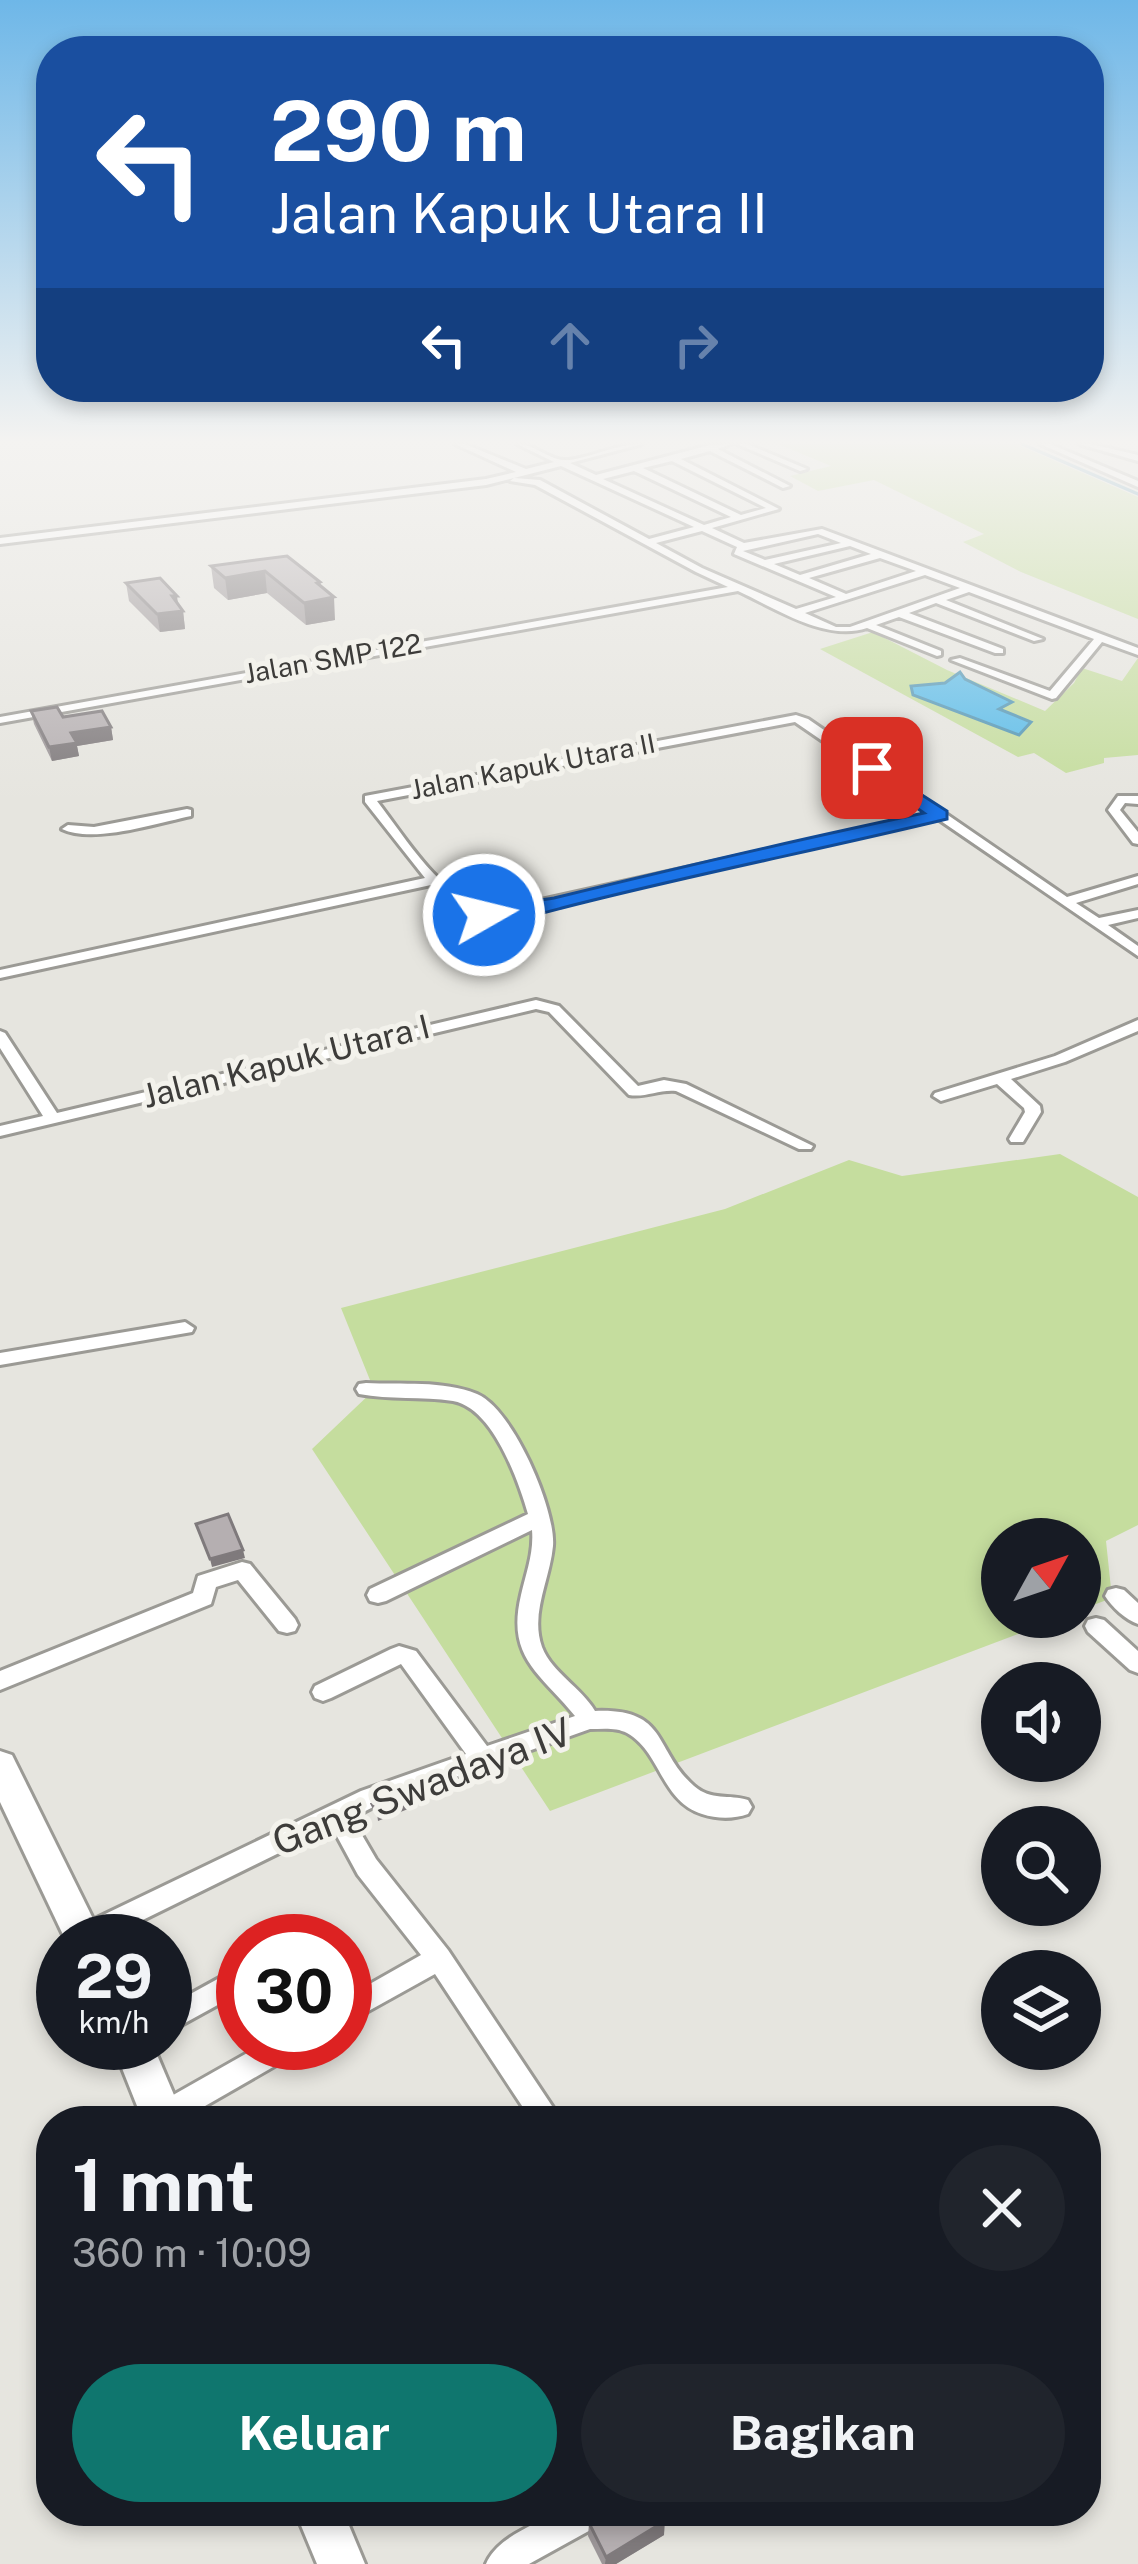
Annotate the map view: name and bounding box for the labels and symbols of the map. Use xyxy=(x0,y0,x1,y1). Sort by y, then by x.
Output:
street label: Jalan SMP 122 xyxy=(242,627,424,689)
pin xyxy=(821,717,923,819)
street label: Jalan Kapuk Utara II xyxy=(408,727,658,805)
position arrow xyxy=(421,852,547,978)
street label: Jalan Kapuk Utara I xyxy=(138,1007,434,1115)
north arrow xyxy=(981,1518,1101,1638)
street label: Gang Swadaya IV xyxy=(266,1708,578,1864)
speed limit sign: 30 xyxy=(216,1914,372,2070)

